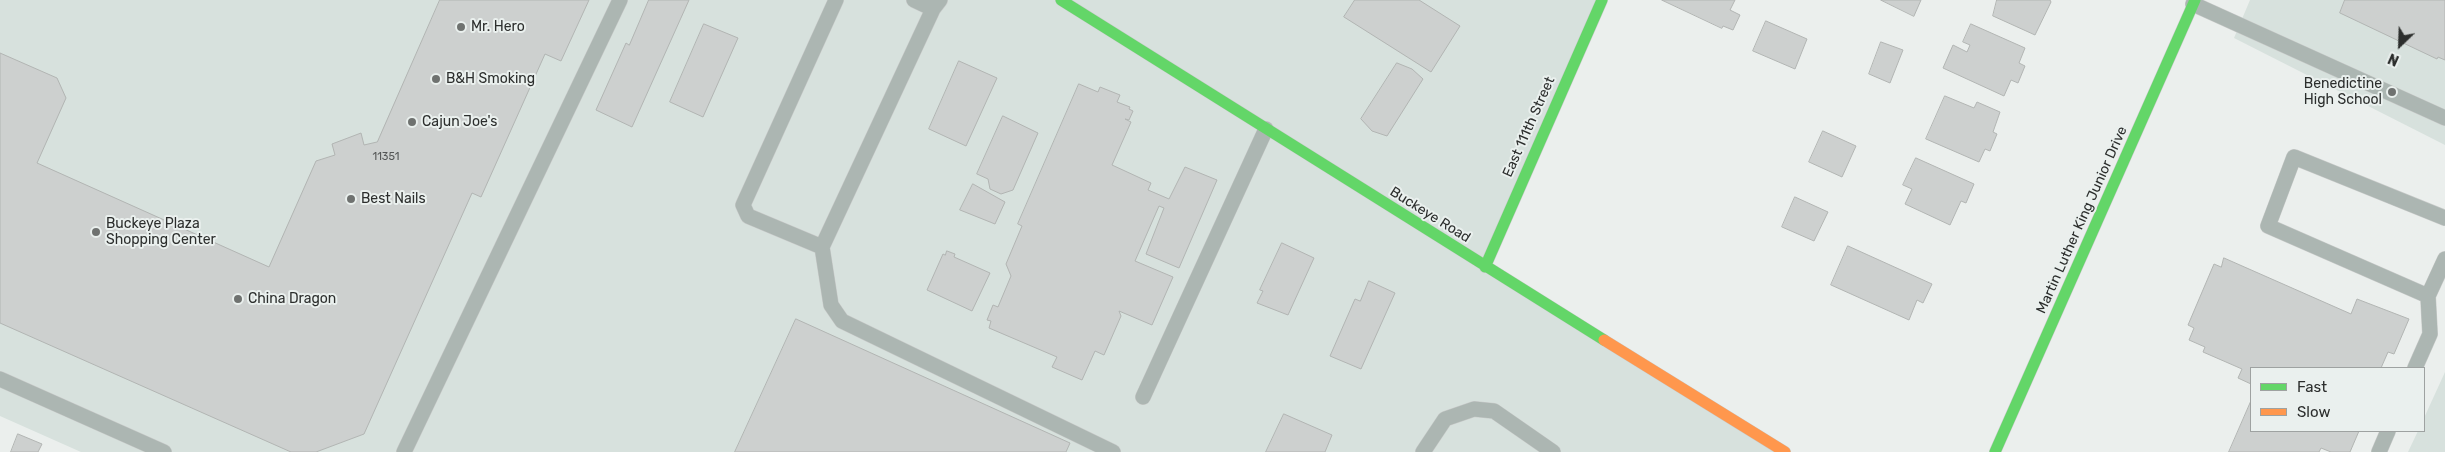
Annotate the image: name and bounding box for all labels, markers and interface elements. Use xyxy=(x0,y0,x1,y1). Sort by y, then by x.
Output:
place label: Mr. Hero xyxy=(471,19,525,35)
north arrow xyxy=(2375,20,2425,70)
marker: Mr. Hero xyxy=(455,21,467,33)
text: N xyxy=(2386,49,2402,69)
place label: B&H Smoking xyxy=(446,71,535,87)
marker: B&H Smoking xyxy=(430,73,442,85)
street label: East 111th Street xyxy=(1499,74,1559,180)
place label: Benedictine High School xyxy=(2304,76,2382,108)
marker: Benedictine High School xyxy=(2386,86,2398,98)
place label: Cajun Joe's xyxy=(422,114,497,130)
marker: Cajun Joe's xyxy=(406,116,418,128)
street label: Martin Luther King Junior Drive xyxy=(2033,124,2131,316)
house number: 11351 xyxy=(372,150,400,164)
street label: Buckeye Road xyxy=(1387,184,1473,246)
place label: Best Nails xyxy=(361,191,426,207)
marker: Best Nails xyxy=(345,193,357,205)
place label: Buckeye Plaza Shopping Center xyxy=(106,216,216,248)
marker: Buckeye Plaza Shopping Center xyxy=(90,226,102,238)
place label: China Dragon xyxy=(248,291,336,307)
marker: China Dragon xyxy=(232,293,244,305)
legend xyxy=(2250,367,2425,432)
text: Fast xyxy=(2297,378,2327,396)
text: Slow xyxy=(2297,403,2330,421)

